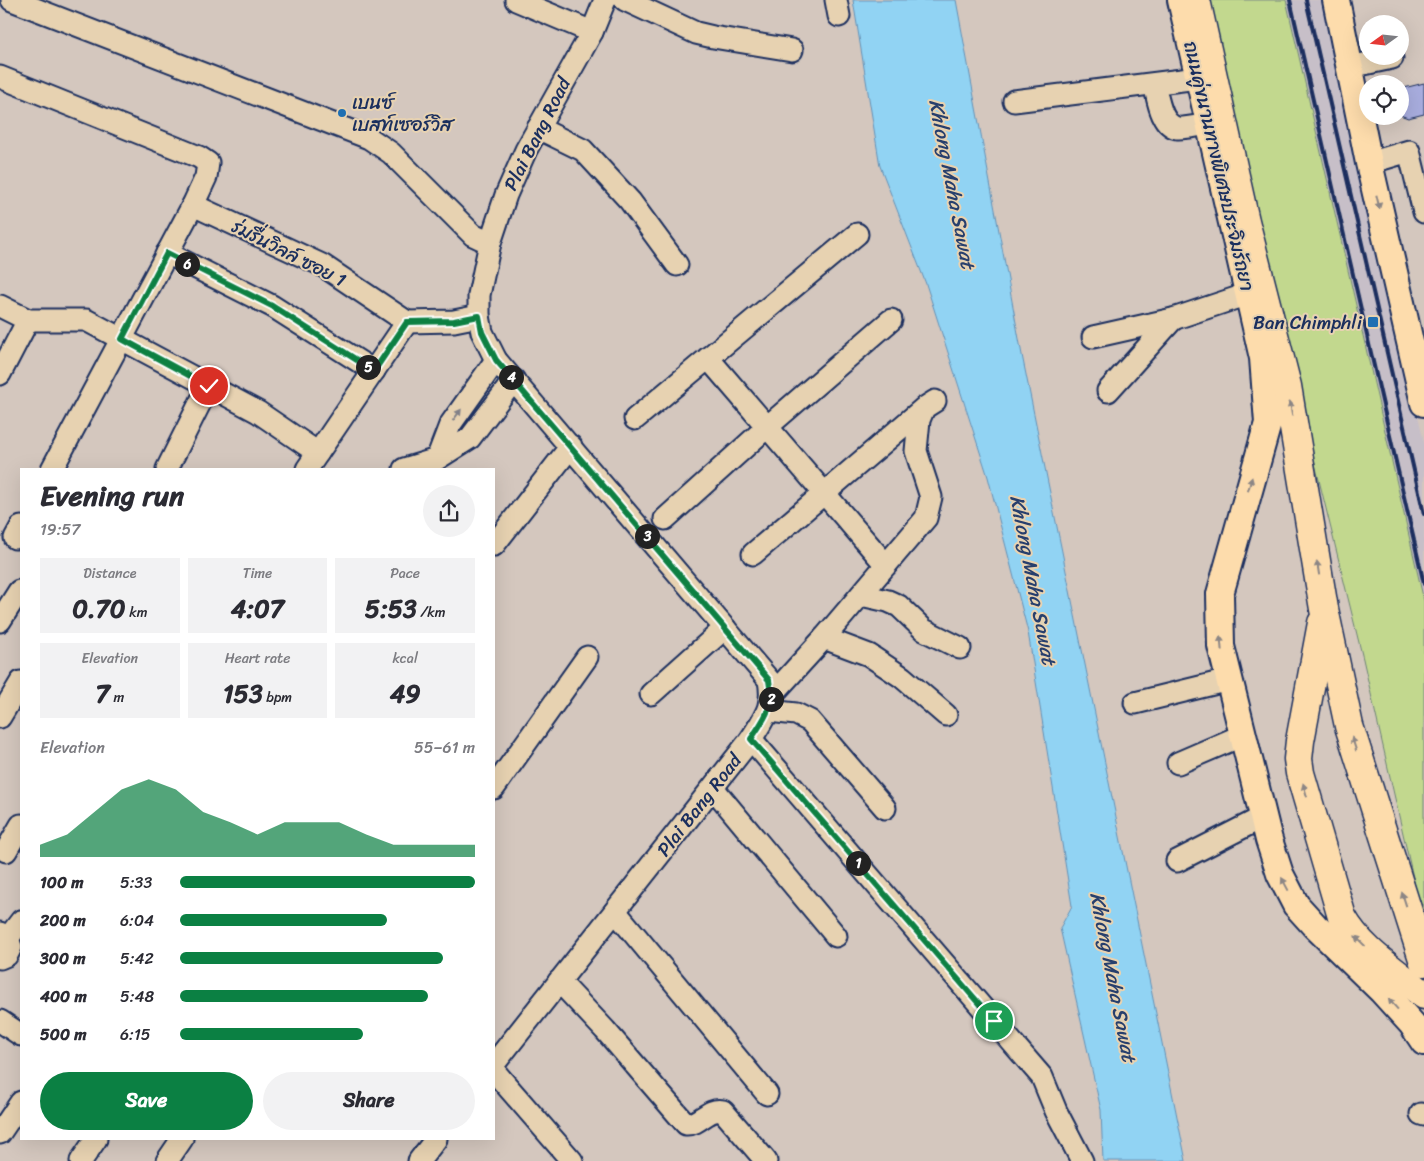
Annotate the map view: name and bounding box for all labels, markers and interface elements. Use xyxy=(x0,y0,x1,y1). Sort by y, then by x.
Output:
north arrow xyxy=(1359,15,1409,65)
map controls xyxy=(1359,15,1409,125)
street label: ถนนคู่ขนานทางพิเศษประจิมรัถยา xyxy=(1174,38,1264,294)
street label: Plai Bang Road xyxy=(494,70,581,197)
button: locate xyxy=(1359,75,1409,125)
place label: เบนซ์ เบสท์เซอร์วิส xyxy=(352,86,455,141)
water label: Khlong Maha Sawat xyxy=(918,96,986,274)
marker: เบนซ์ เบสท์เซอร์วิส xyxy=(336,107,348,119)
one-way arrow xyxy=(1374,194,1382,209)
street label: ร่มรื่นวิลล์ ซอย 1 xyxy=(226,210,352,296)
pin: 6 xyxy=(174,252,200,276)
text: 6 xyxy=(184,252,191,277)
place label: Ban Chimphli xyxy=(1253,306,1363,339)
marker: Ban Chimphli xyxy=(1366,315,1380,329)
pin: 5 xyxy=(356,354,380,380)
text: 5 xyxy=(364,355,373,380)
pin: 4 xyxy=(498,364,524,390)
pin xyxy=(188,365,230,407)
text: 4 xyxy=(507,365,516,390)
icon: check xyxy=(195,372,223,400)
one-way arrow xyxy=(1286,400,1294,416)
one-way arrow xyxy=(452,408,462,422)
text: Evening run xyxy=(40,471,184,520)
one-way arrow xyxy=(1247,477,1255,492)
button: share xyxy=(423,485,475,537)
water label: Khlong Maha Sawat xyxy=(999,492,1067,670)
text: 19:57 xyxy=(40,515,80,544)
pin: 3 xyxy=(634,524,660,548)
text: 3 xyxy=(644,524,651,549)
one-way arrow xyxy=(1313,560,1321,576)
text: Distance xyxy=(83,561,136,586)
text: Time xyxy=(243,561,272,586)
text: Pace xyxy=(390,561,420,586)
text: 0.70 xyxy=(72,586,126,631)
text: 4:07 xyxy=(231,586,284,631)
text: 5:53 xyxy=(365,586,417,631)
text: km xyxy=(126,600,147,625)
text: /km xyxy=(417,600,445,625)
one-way arrow xyxy=(1217,634,1225,650)
text: Elevation xyxy=(81,646,138,671)
text: Heart rate xyxy=(225,646,290,671)
text: kcal xyxy=(392,646,418,671)
text: 7 xyxy=(95,671,110,716)
text: 153 xyxy=(223,671,263,716)
text: 49 xyxy=(390,671,421,716)
text: m xyxy=(110,685,124,710)
text: bpm xyxy=(263,685,292,710)
pin: 2 xyxy=(758,686,784,712)
text: 2 xyxy=(767,687,776,712)
text: Elevation xyxy=(40,733,105,762)
text: 55–61 m xyxy=(414,733,475,762)
one-way arrow xyxy=(1350,737,1358,752)
street label: Plai Bang Road xyxy=(648,745,751,864)
one-way arrow xyxy=(1300,783,1308,798)
pin: 1 xyxy=(846,850,870,876)
text: 1 xyxy=(855,851,862,876)
text: 100 m xyxy=(40,868,84,897)
text: 5:33 xyxy=(120,868,152,897)
one-way arrow xyxy=(1281,877,1290,890)
water label: Khlong Maha Sawat xyxy=(1079,889,1147,1067)
one-way arrow xyxy=(1400,892,1407,907)
text: 200 m xyxy=(40,906,86,935)
text: 6:04 xyxy=(120,906,154,935)
one-way arrow xyxy=(1354,935,1366,947)
text: 300 m xyxy=(40,944,85,973)
text: 5:42 xyxy=(120,944,154,973)
text: 400 m xyxy=(40,982,87,1011)
text: 5:48 xyxy=(120,982,154,1011)
one-way arrow xyxy=(1388,997,1399,1010)
pin xyxy=(973,1000,1015,1042)
icon: arrive xyxy=(980,1007,1008,1035)
text: 500 m xyxy=(40,1020,86,1049)
text: 6:15 xyxy=(120,1020,151,1049)
button: Save xyxy=(40,1072,253,1130)
button: Share xyxy=(263,1072,475,1130)

